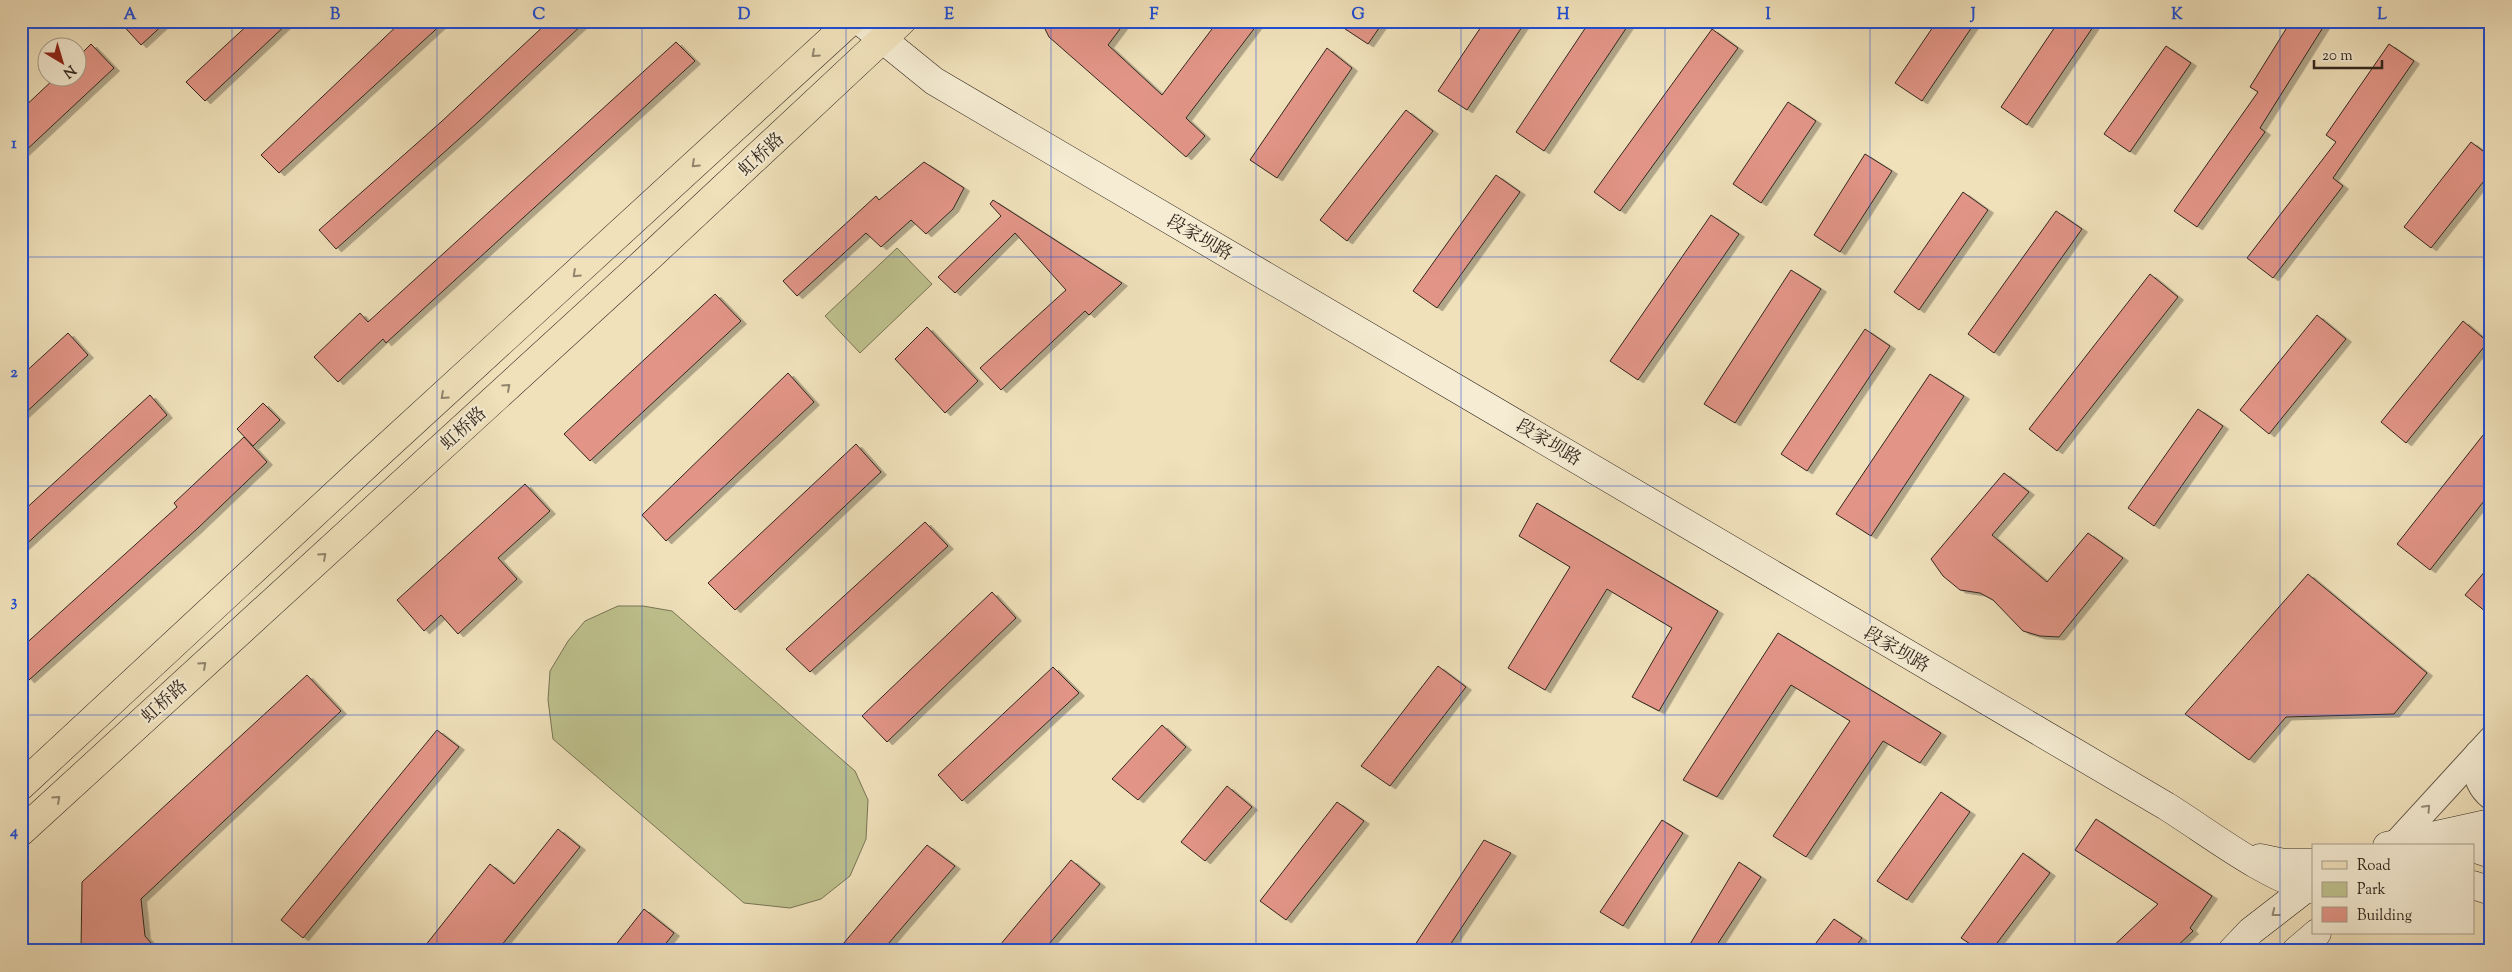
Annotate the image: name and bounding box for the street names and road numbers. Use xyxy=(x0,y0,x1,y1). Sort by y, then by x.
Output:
street label: 虹桥路 xyxy=(734,128,791,183)
street label: 段家坝路 xyxy=(1161,209,1237,268)
street label: 虹桥路 xyxy=(436,402,493,457)
street label: 段家坝路 xyxy=(1510,414,1586,473)
street label: 段家坝路 xyxy=(1858,621,1934,680)
street label: 虹桥路 xyxy=(137,675,194,730)

